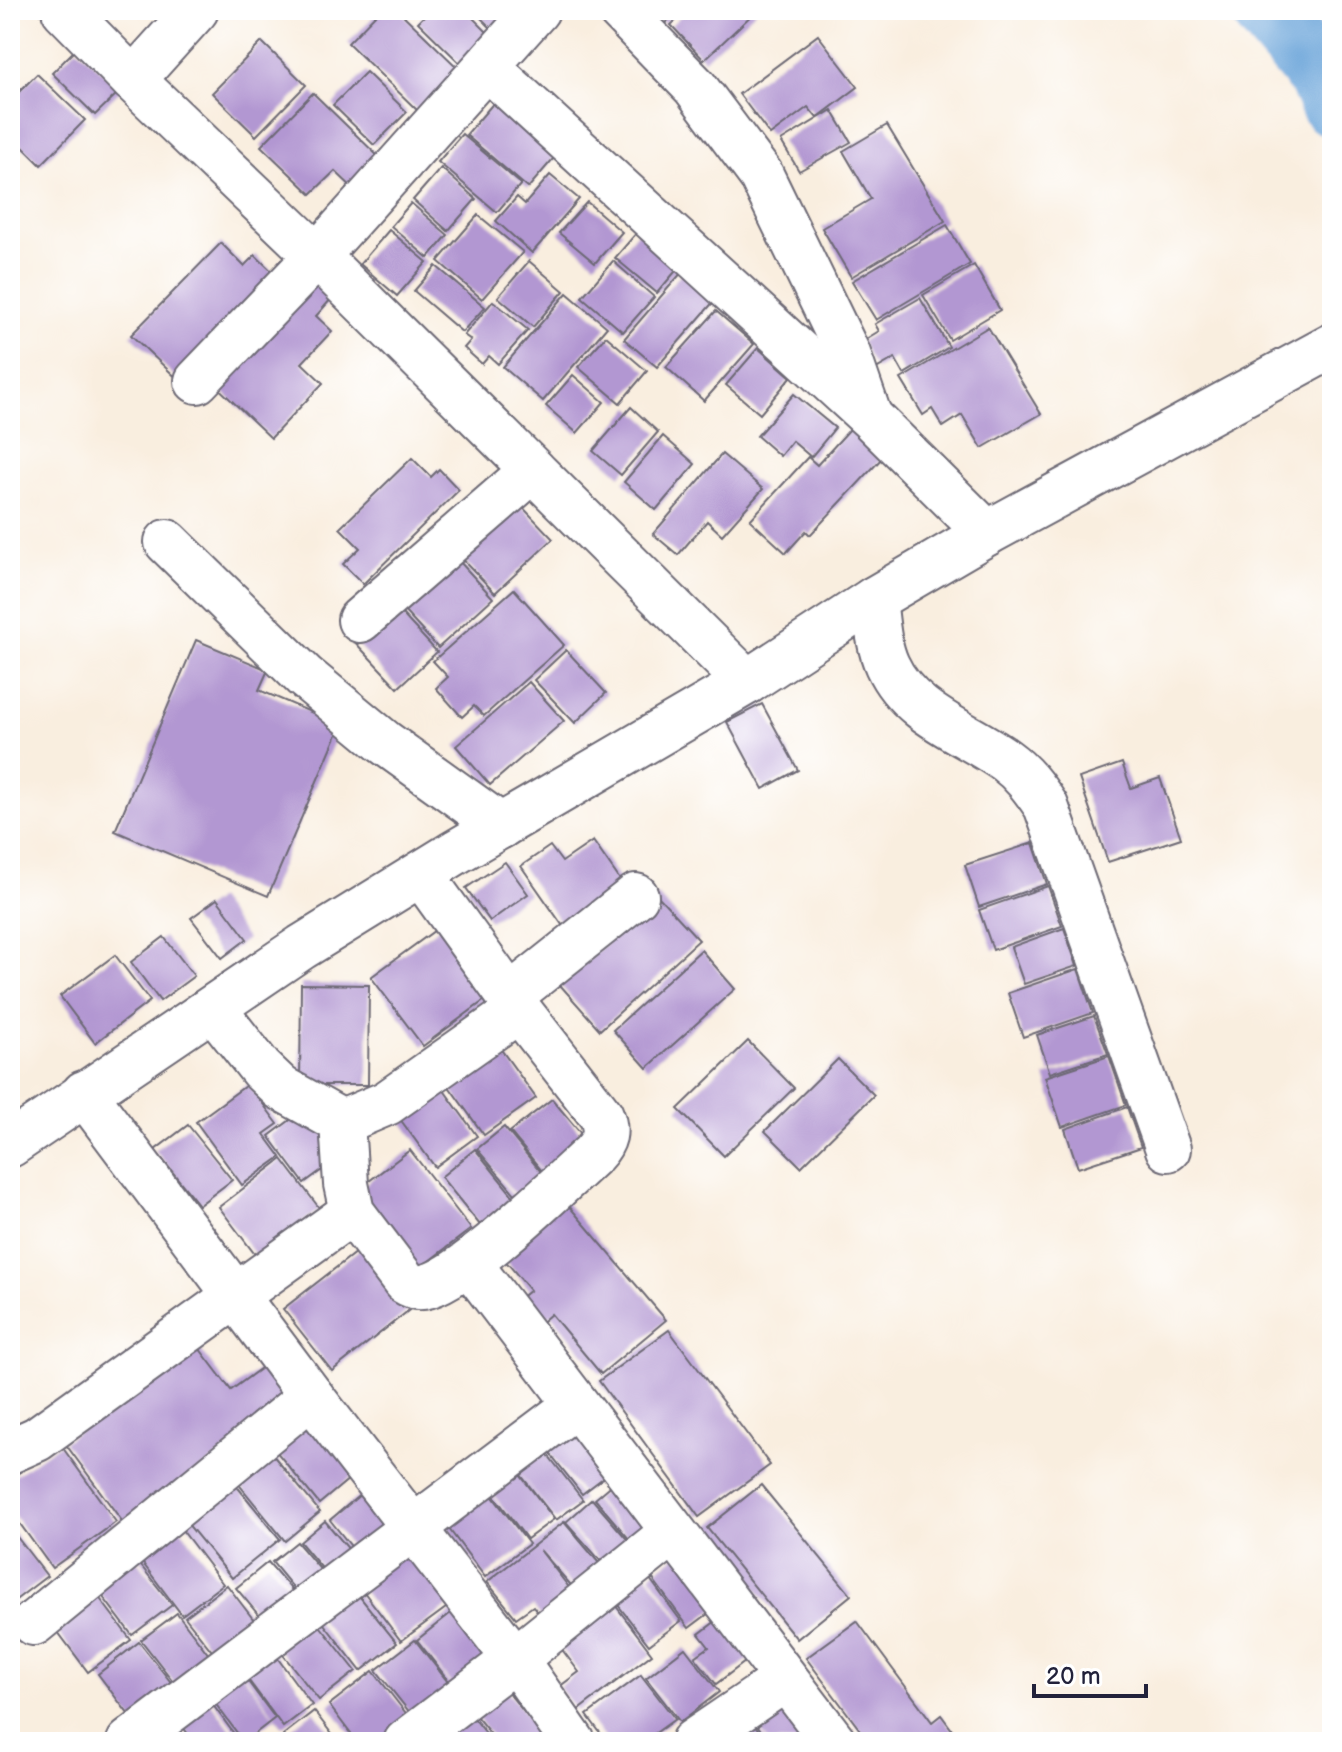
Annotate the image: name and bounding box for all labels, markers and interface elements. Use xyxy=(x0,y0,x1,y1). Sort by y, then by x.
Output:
scale bar xyxy=(1034,1648,1146,1698)
text: 20 m xyxy=(1046,1662,1101,1691)

